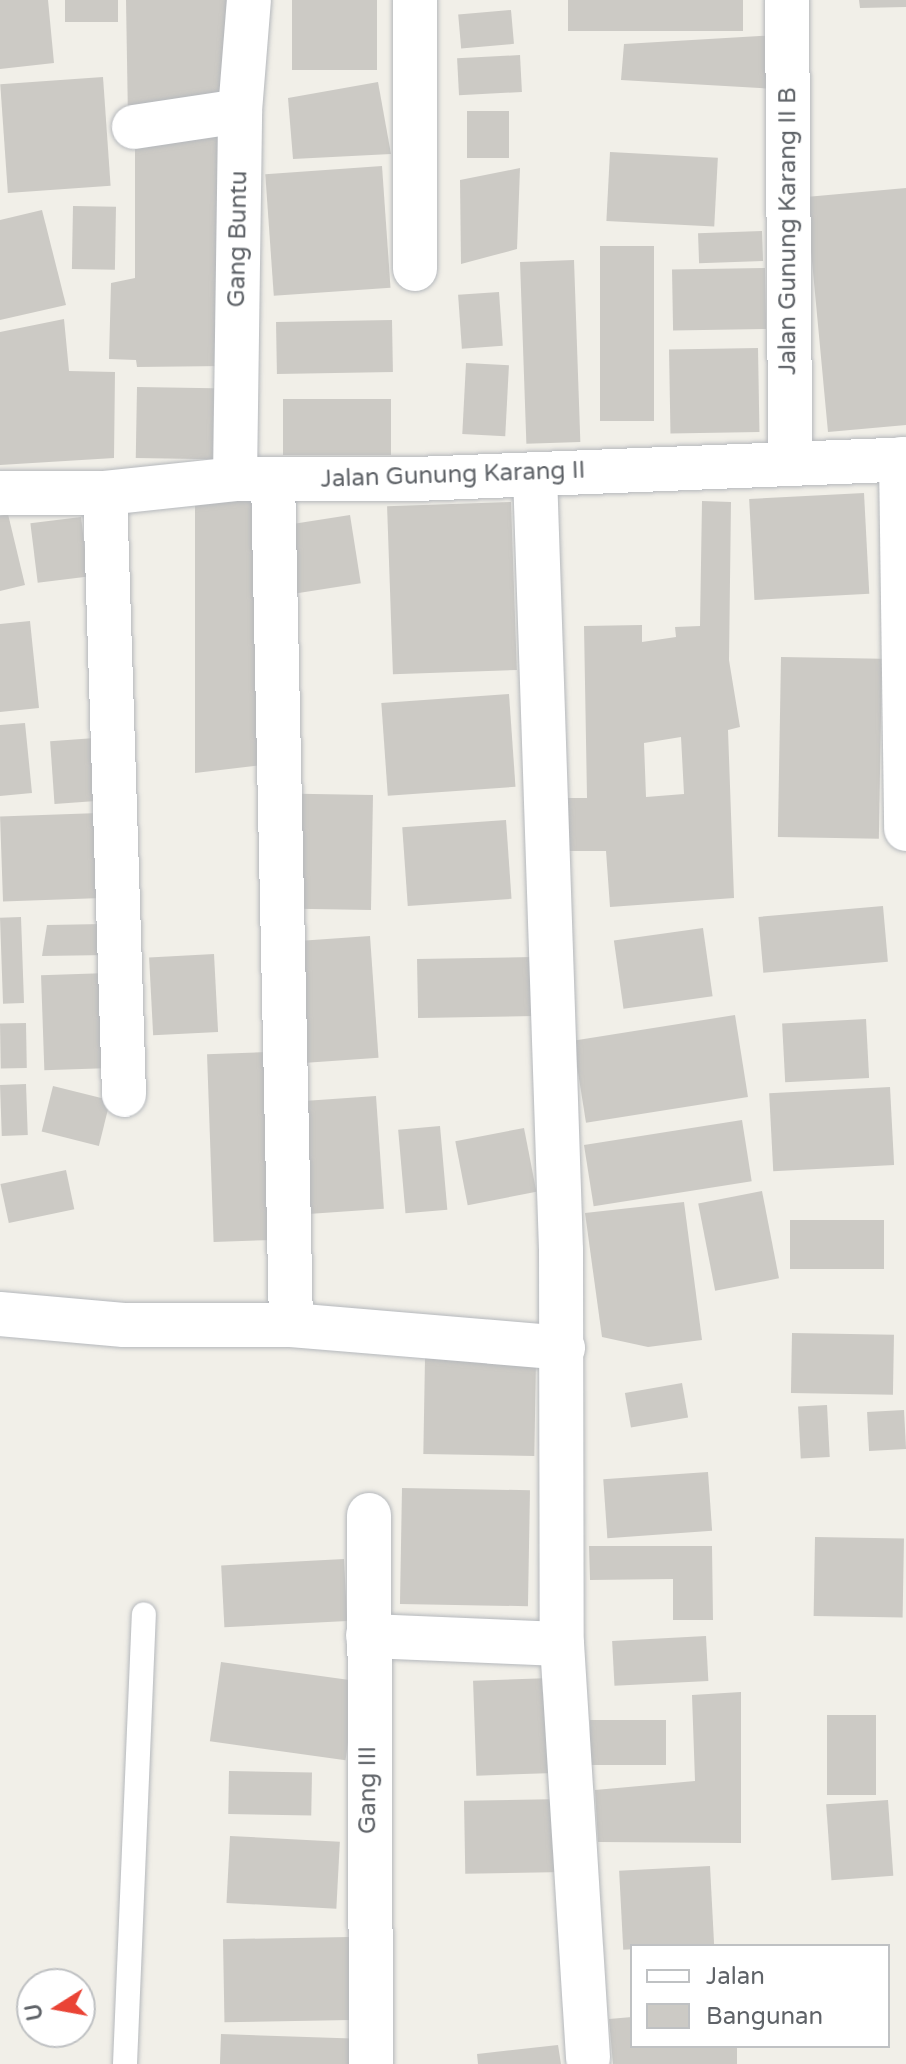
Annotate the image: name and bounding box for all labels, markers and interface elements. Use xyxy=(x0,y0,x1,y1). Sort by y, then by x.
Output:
street label: Jalan Gunung Karang II B xyxy=(774,87,802,375)
street label: Gang Buntu xyxy=(222,170,254,308)
street label: Jalan Gunung Karang II xyxy=(320,456,586,494)
street label: Gang III xyxy=(354,1746,382,1834)
legend xyxy=(630,1944,890,2048)
text: Jalan xyxy=(706,1962,765,1991)
north arrow xyxy=(16,1968,96,2048)
text: U xyxy=(20,2002,49,2023)
text: Bangunan xyxy=(706,2002,823,2031)

